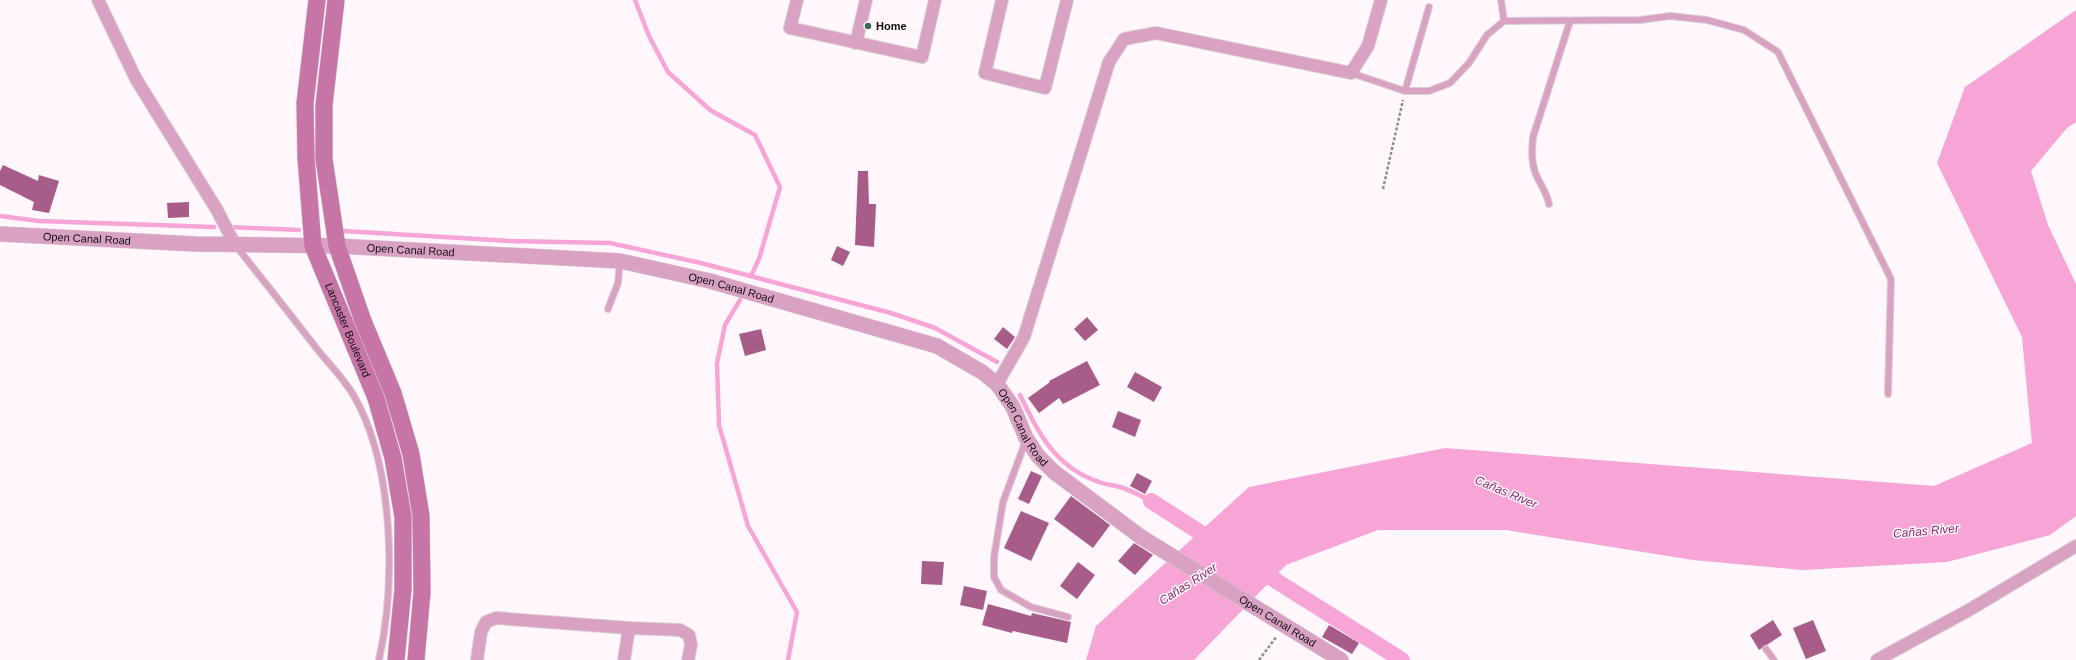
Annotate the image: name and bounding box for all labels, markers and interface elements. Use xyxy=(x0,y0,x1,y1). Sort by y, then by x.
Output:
place label: Home xyxy=(876,20,907,32)
marker: Home xyxy=(863,21,873,31)
street label: Open Canal Road xyxy=(43,230,131,247)
street label: Open Canal Road xyxy=(366,242,455,258)
street label: Open Canal Road xyxy=(687,270,775,305)
street label: Lancaster Boulevard xyxy=(323,281,373,379)
street label: Open Canal Road xyxy=(996,386,1050,468)
water label: Cañas River xyxy=(1473,473,1540,512)
water label: Cañas River xyxy=(1892,521,1960,541)
water label: Cañas River xyxy=(1156,560,1220,608)
street label: Open Canal Road xyxy=(1237,593,1318,649)

